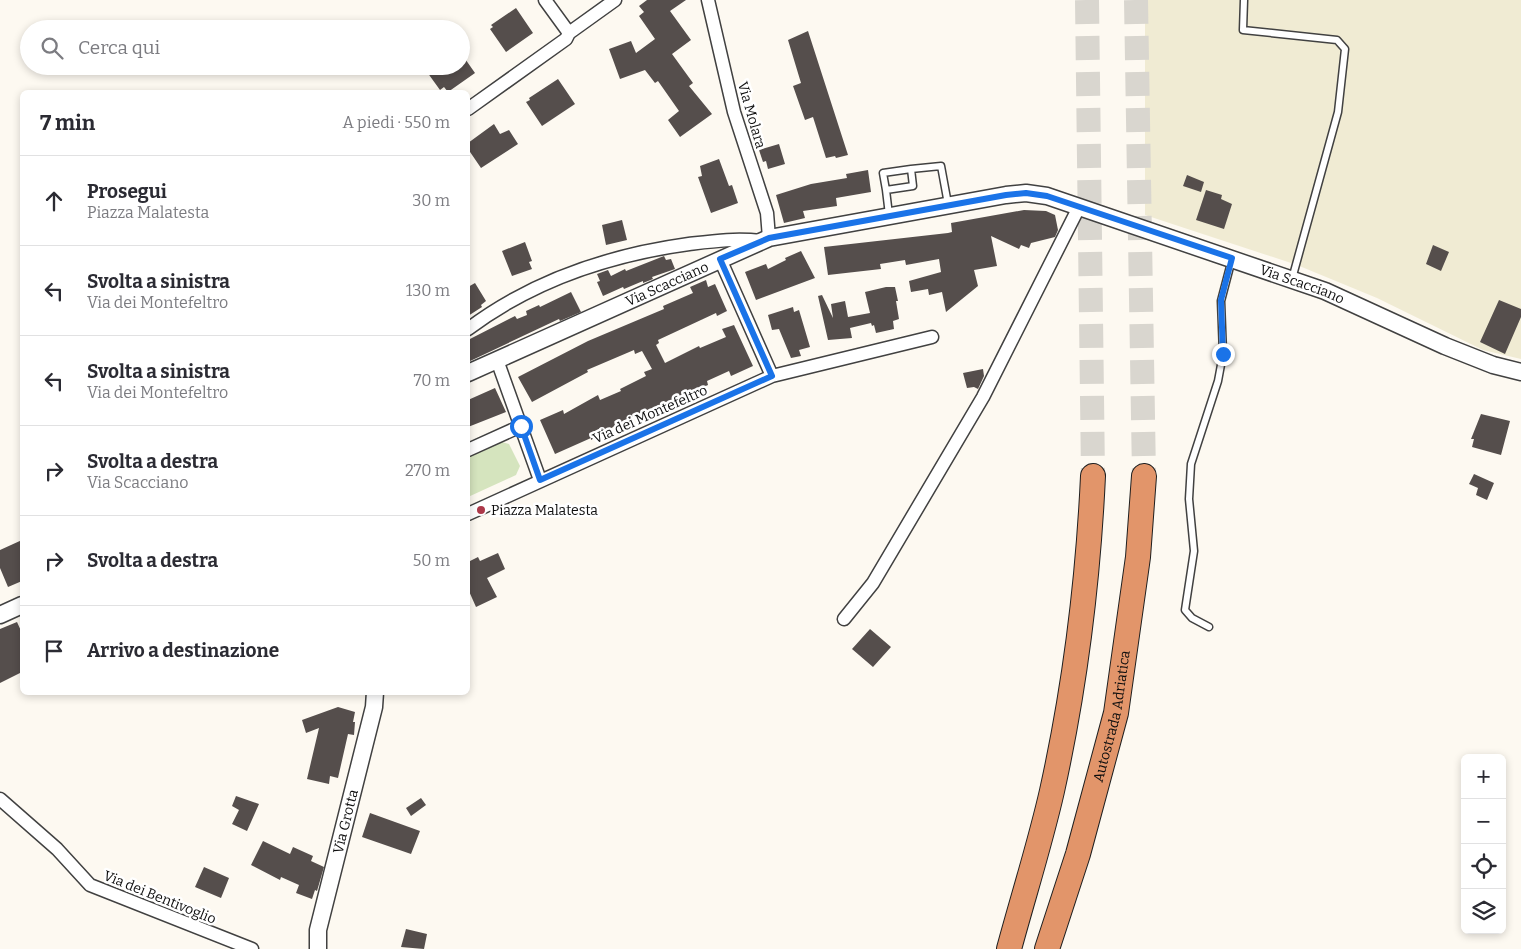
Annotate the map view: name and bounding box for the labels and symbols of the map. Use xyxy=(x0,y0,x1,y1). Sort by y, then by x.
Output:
street label: Via Molara xyxy=(734,80,769,151)
street label: Via Scacciano xyxy=(623,258,711,310)
street label: Via Scacciano xyxy=(1257,261,1347,308)
route end xyxy=(1212,343,1235,366)
street label: Via dei Montefeltro xyxy=(590,382,710,447)
route start xyxy=(510,415,533,438)
place label: Piazza Malatesta xyxy=(491,502,598,519)
marker: Piazza Malatesta xyxy=(475,504,487,516)
street label: Autostrada Adriatica xyxy=(1090,649,1134,784)
street label: Via Grotta xyxy=(330,787,362,855)
street label: Via dei Bentivoglio xyxy=(101,867,219,928)

